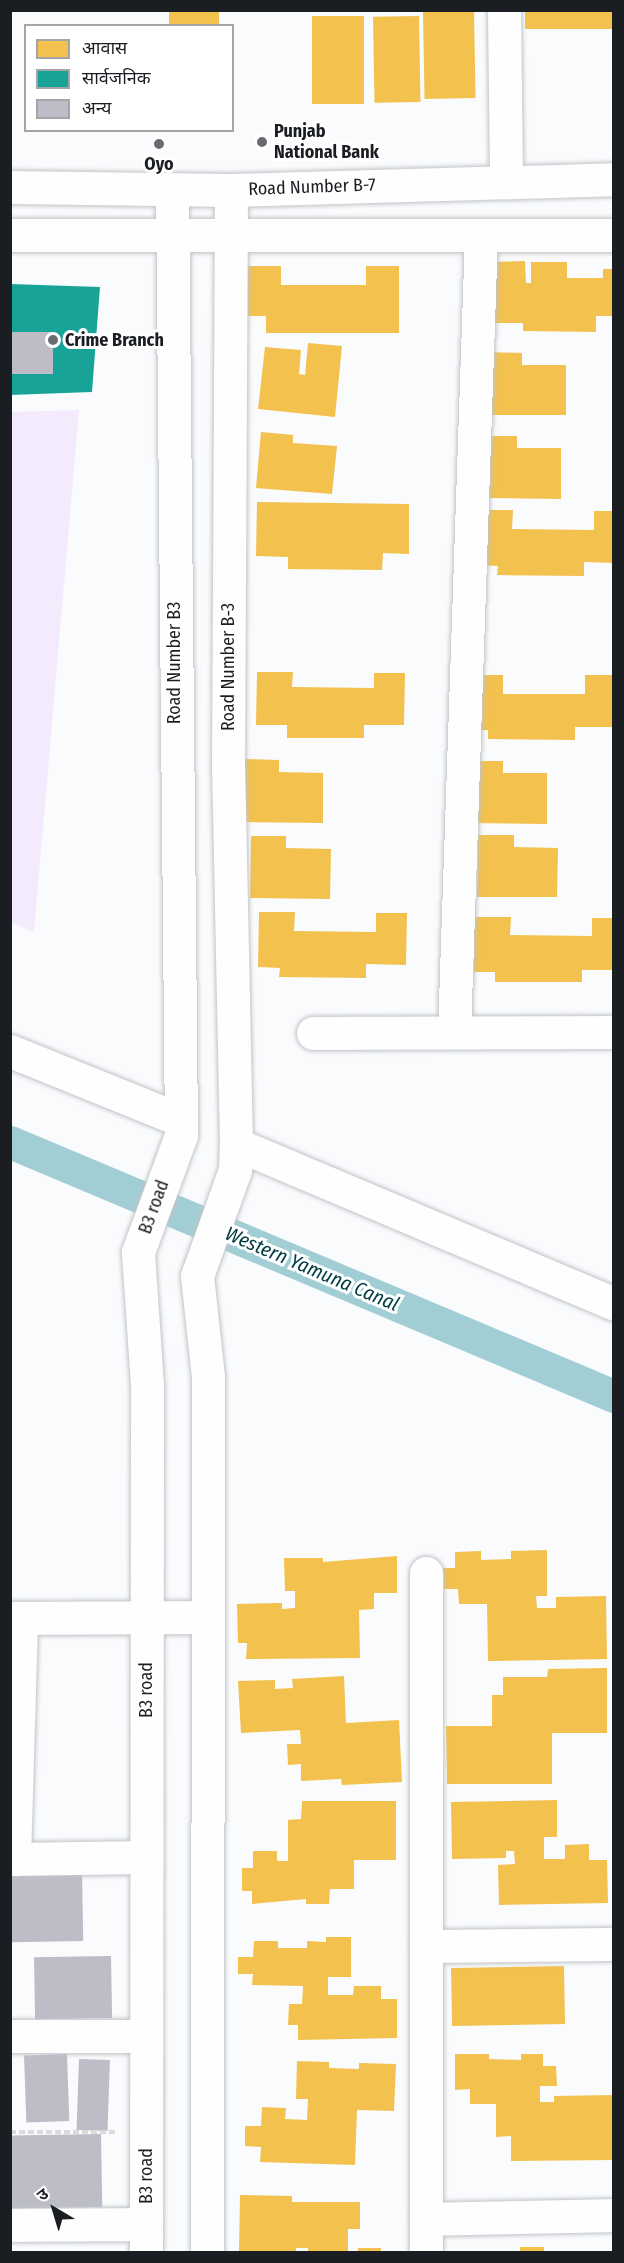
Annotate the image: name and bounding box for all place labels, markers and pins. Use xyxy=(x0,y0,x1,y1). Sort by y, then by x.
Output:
place label: Punjab National Bank xyxy=(274,121,379,164)
marker: Punjab National Bank xyxy=(255,135,269,149)
marker: Oyo xyxy=(152,137,166,151)
place label: Oyo xyxy=(144,153,174,175)
place label: Crime Branch xyxy=(65,329,164,351)
marker: Crime Branch xyxy=(46,333,60,347)

